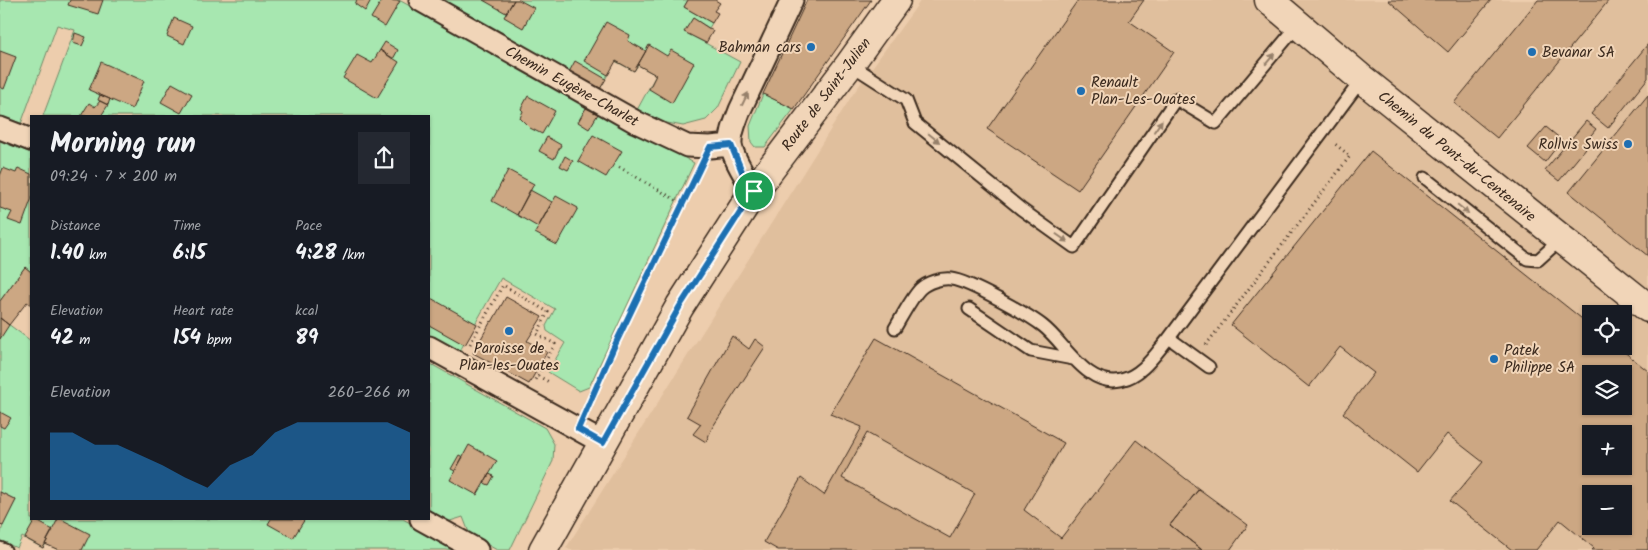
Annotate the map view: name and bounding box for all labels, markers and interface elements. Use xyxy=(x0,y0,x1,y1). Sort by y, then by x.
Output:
street label: Route de Saint-Julien xyxy=(776,33,878,157)
place label: Bahman cars xyxy=(718,36,802,60)
street label: Chemin Eugène-Charlet xyxy=(500,40,643,134)
marker: Bahman cars xyxy=(805,41,817,53)
place label: Bevanar SA xyxy=(1542,41,1615,65)
marker: Bevanar SA xyxy=(1526,46,1538,58)
one-way arrow xyxy=(1264,53,1275,65)
place label: Renault Plan-Les-Ouates xyxy=(1091,71,1196,112)
marker: Renault Plan-Les-Ouates xyxy=(1075,85,1087,97)
street label: Chemin du Pont-du-Centenaire xyxy=(1372,85,1541,229)
one-way arrow xyxy=(742,92,750,106)
one-way arrow xyxy=(1153,119,1163,132)
text: Morning run xyxy=(50,122,196,167)
button: share xyxy=(358,132,410,184)
one-way arrow xyxy=(927,133,940,144)
place label: Rollvis Swiss xyxy=(1538,133,1619,157)
marker: Rollvis Swiss xyxy=(1622,138,1634,150)
text: 09:24 · 7 × 200 m xyxy=(50,164,177,189)
pin xyxy=(733,170,775,212)
icon: arrive xyxy=(740,177,768,205)
one-way arrow xyxy=(1456,203,1469,214)
text: Distance xyxy=(50,215,100,237)
text: Time xyxy=(173,215,201,237)
text: Pace xyxy=(295,215,322,237)
one-way arrow xyxy=(1055,233,1069,243)
text: 1.40 xyxy=(50,237,84,270)
text: 6:15 xyxy=(173,237,206,270)
text: 4:28 xyxy=(295,237,337,270)
text: km xyxy=(84,244,107,266)
text: /km xyxy=(337,244,365,266)
text: Elevation xyxy=(50,300,103,322)
text: Heart rate xyxy=(173,300,234,322)
text: kcal xyxy=(295,300,318,322)
map controls xyxy=(1582,305,1632,535)
button: locate xyxy=(1582,305,1632,355)
text: 42 xyxy=(50,322,74,355)
text: 154 xyxy=(173,322,201,355)
text: 89 xyxy=(295,322,318,355)
marker: Paroisse de Plan-les-Ouates xyxy=(503,325,515,337)
text: m xyxy=(74,329,90,351)
text: bpm xyxy=(201,329,232,351)
place label: Paroisse de Plan-les-Ouates xyxy=(459,337,560,378)
place label: Patek Philippe SA xyxy=(1504,339,1575,380)
marker: Patek Philippe SA xyxy=(1488,353,1500,365)
button: layers xyxy=(1582,365,1632,415)
text: Elevation xyxy=(50,380,111,405)
text: 260–266 m xyxy=(328,380,410,405)
button: + xyxy=(1582,425,1632,475)
button: − xyxy=(1582,485,1632,535)

